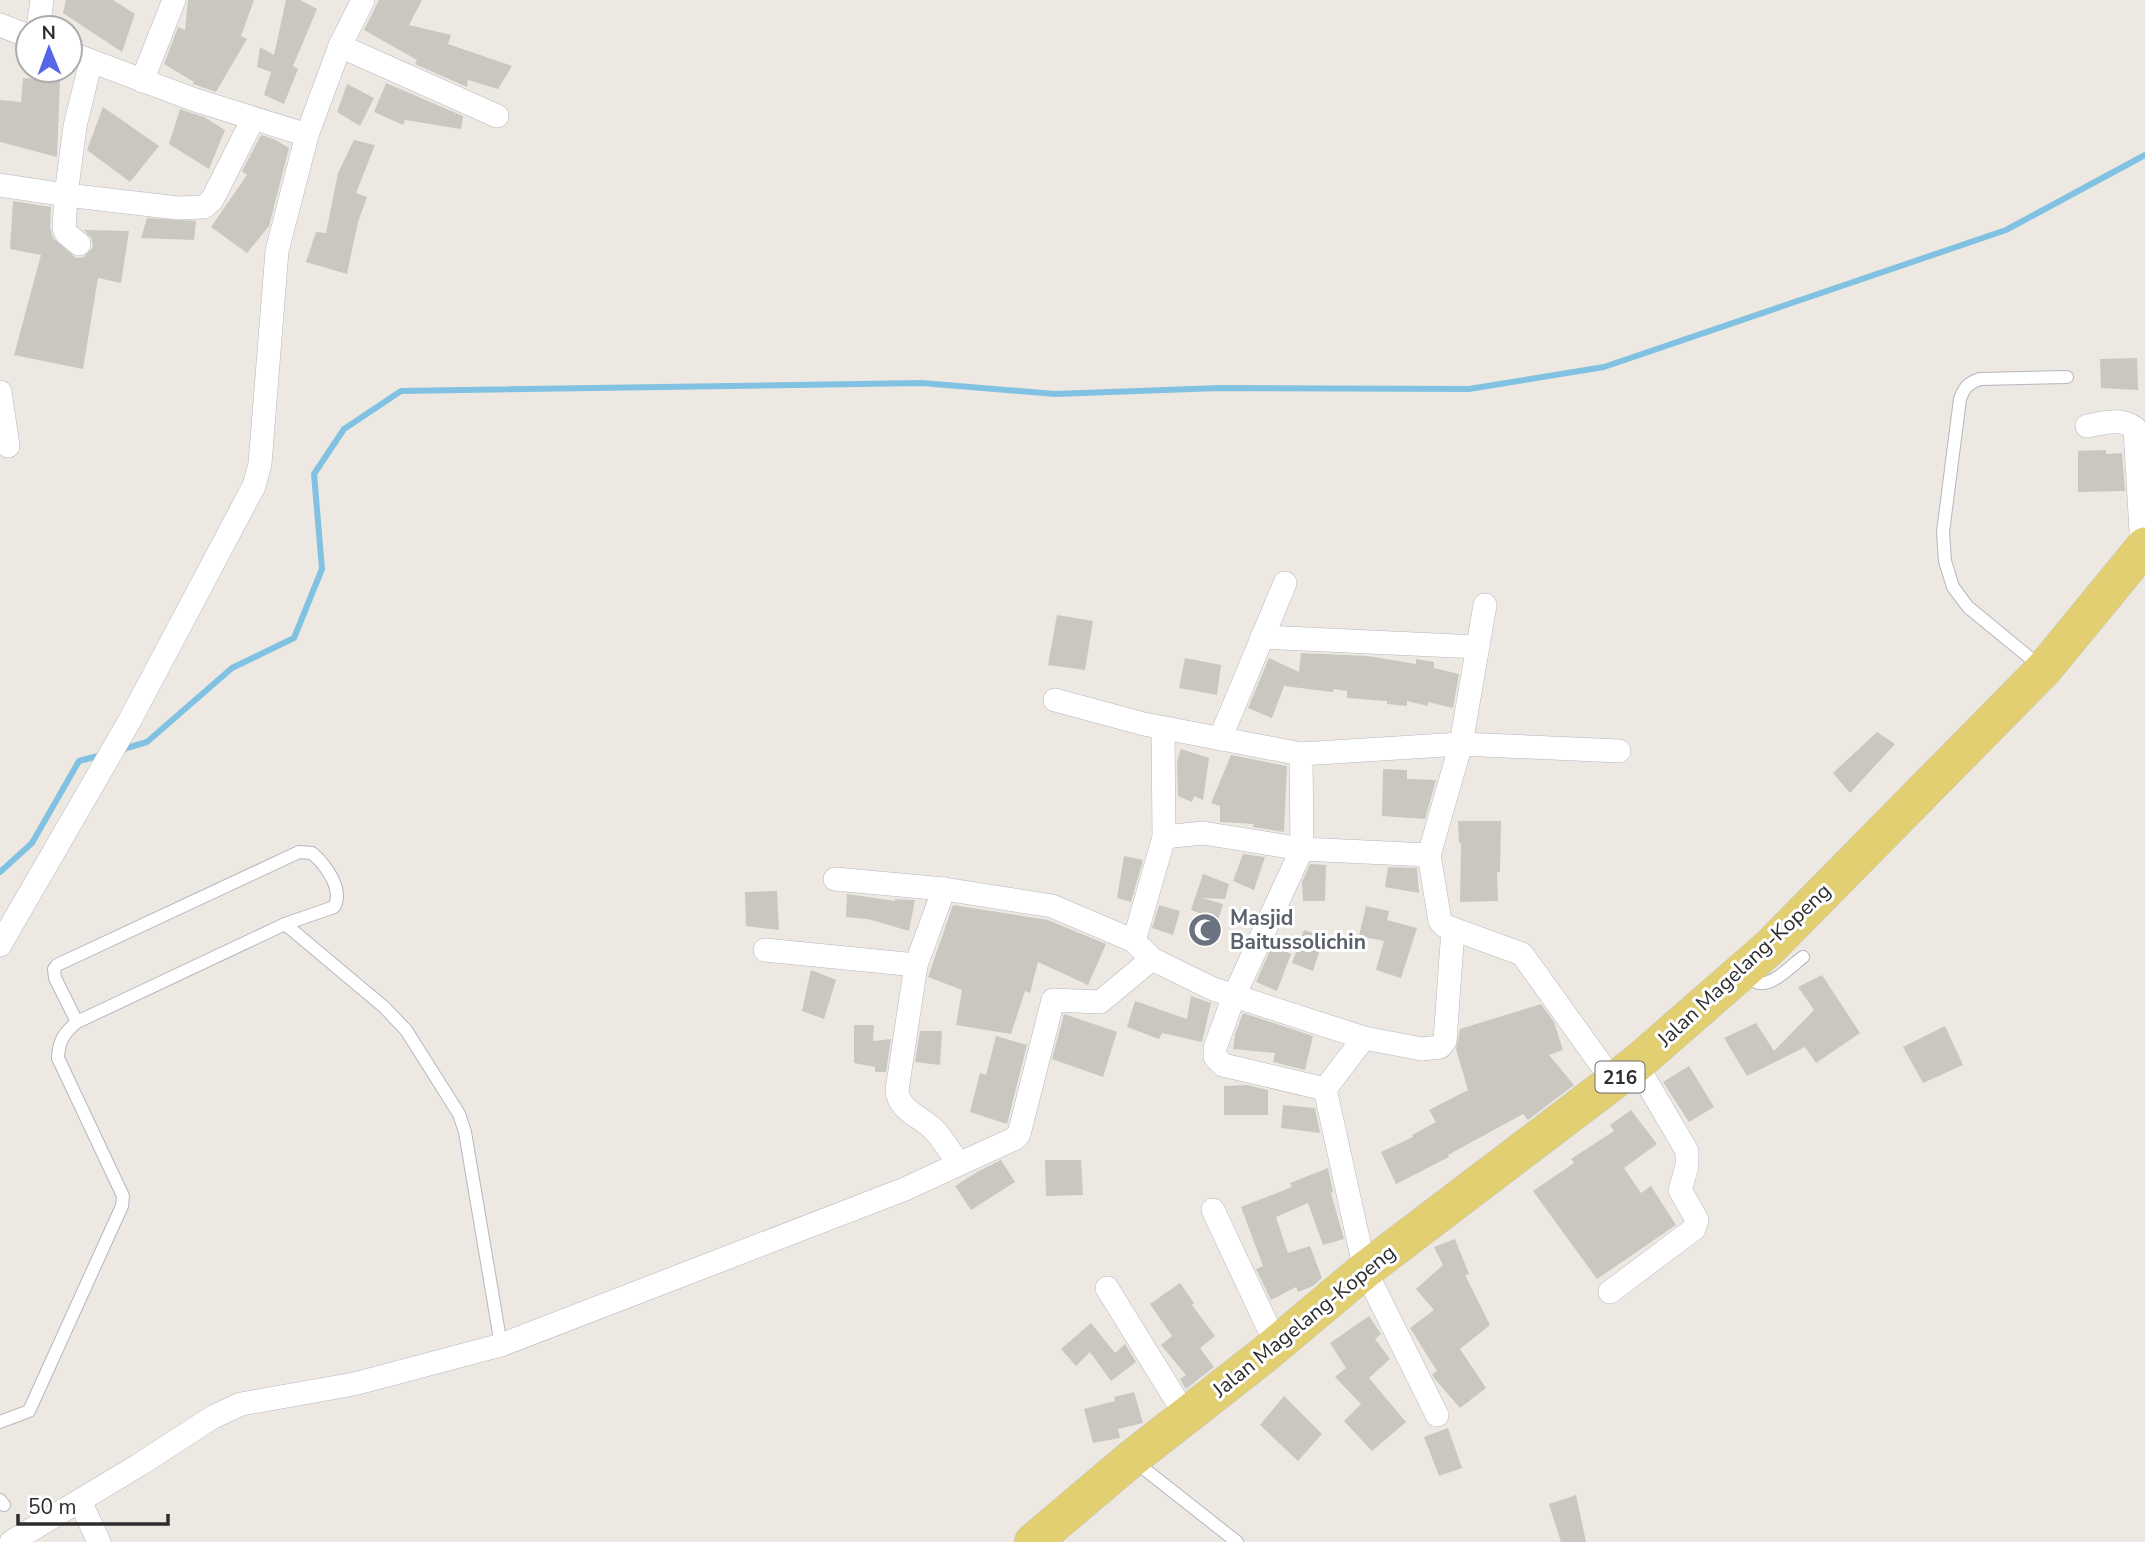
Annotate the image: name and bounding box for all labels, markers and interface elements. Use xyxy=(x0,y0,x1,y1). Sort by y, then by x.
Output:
north arrow xyxy=(14,14,84,84)
text: N xyxy=(41,20,56,46)
street label: Jalan Magelang-Kopeng xyxy=(1650,877,1837,1054)
place label: Masjid Baitussolichin xyxy=(1230,904,1366,956)
mosque icon: Masjid Baitussolichin xyxy=(1186,911,1224,949)
road number: 216 xyxy=(1596,1062,1644,1092)
street label: Jalan Magelang-Kopeng xyxy=(1206,1238,1401,1404)
scale bar xyxy=(18,1482,168,1526)
text: 50 m xyxy=(28,1493,77,1521)

